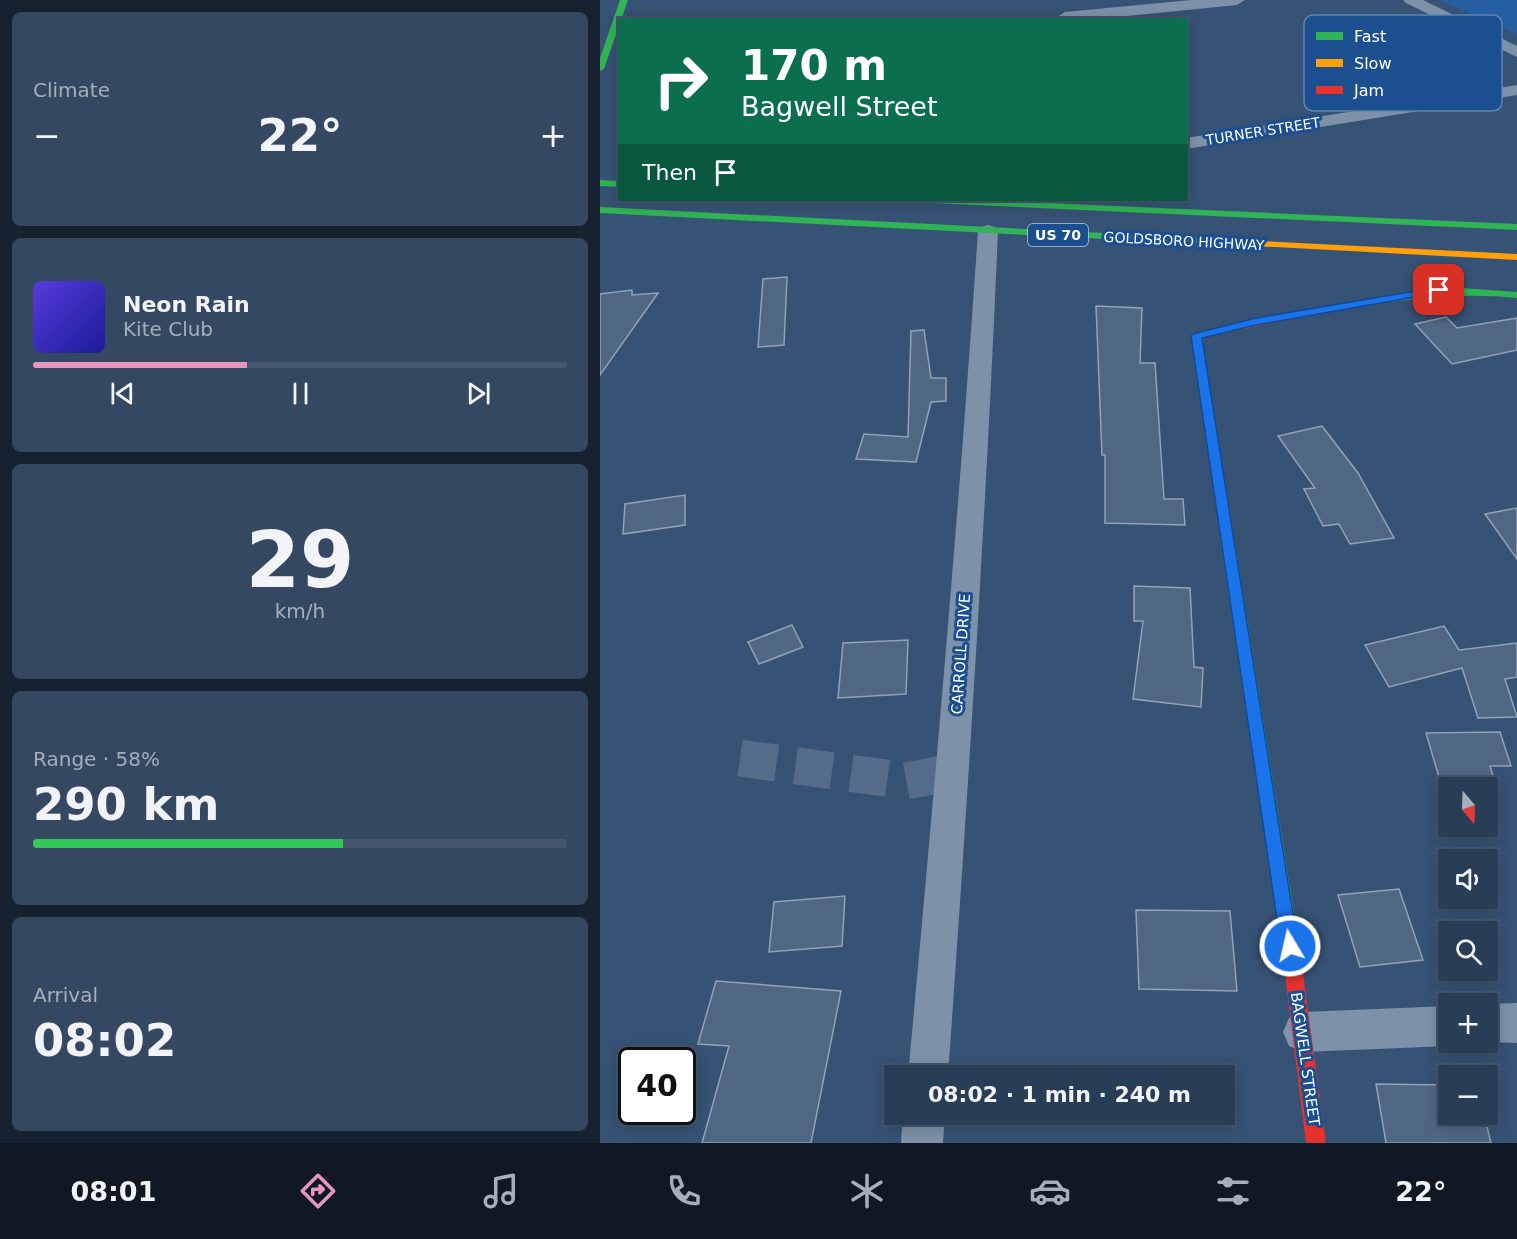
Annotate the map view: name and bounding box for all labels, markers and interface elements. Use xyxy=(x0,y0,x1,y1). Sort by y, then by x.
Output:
legend xyxy=(1304,15,1502,111)
text: Fast xyxy=(1354,27,1386,46)
text: 170 m xyxy=(741,41,887,90)
icon: right xyxy=(642,42,720,120)
text: Slow xyxy=(1354,54,1391,73)
text: Climate xyxy=(33,78,110,102)
text: Jam xyxy=(1353,81,1384,100)
text: Bagwell Street xyxy=(741,91,938,122)
text: 22° xyxy=(257,109,343,162)
street label: TURNER STREET xyxy=(1204,114,1322,148)
text: − xyxy=(33,116,61,155)
text: + xyxy=(539,116,567,155)
icon: arrive xyxy=(709,156,742,189)
text: Then xyxy=(642,160,697,185)
road number: US 70 xyxy=(1028,224,1088,246)
street label: GOLDSBORO HIGHWAY xyxy=(1103,229,1265,253)
pin xyxy=(1413,264,1464,315)
icon: arrive xyxy=(1422,273,1455,306)
text: Neon Rain xyxy=(123,292,250,317)
text: Kite Club xyxy=(123,317,213,341)
icon: previous xyxy=(106,377,139,410)
icon: pause xyxy=(284,377,317,410)
icon: next xyxy=(462,377,495,410)
text: 29 xyxy=(246,515,354,605)
street label: CARROLL DRIVE xyxy=(948,593,974,715)
text: km/h xyxy=(275,599,325,623)
text: Range · 58% xyxy=(33,747,160,771)
north arrow xyxy=(1438,777,1498,837)
map controls xyxy=(1438,777,1498,1125)
text: 290 km xyxy=(33,778,219,831)
button: sound xyxy=(1438,849,1498,909)
position arrow xyxy=(1258,914,1322,978)
button: search xyxy=(1438,921,1498,981)
text: Arrival xyxy=(33,983,98,1007)
street label: BAGWELL STREET xyxy=(1287,991,1323,1128)
button: + xyxy=(1438,993,1498,1053)
text: 08:02 xyxy=(33,1014,176,1067)
speed limit sign: 40 xyxy=(618,1047,696,1125)
button: − xyxy=(1438,1065,1498,1125)
text: 08:02 · 1 min · 240 m xyxy=(928,1082,1191,1107)
icon: directions xyxy=(297,1170,339,1212)
icon: music xyxy=(480,1170,522,1212)
icon: phone xyxy=(663,1170,705,1212)
icon: climate xyxy=(846,1170,888,1212)
icon: car xyxy=(1029,1170,1071,1212)
icon: filters xyxy=(1212,1170,1254,1212)
text: 08:01 xyxy=(70,1176,156,1207)
text: 22° xyxy=(1395,1176,1446,1207)

